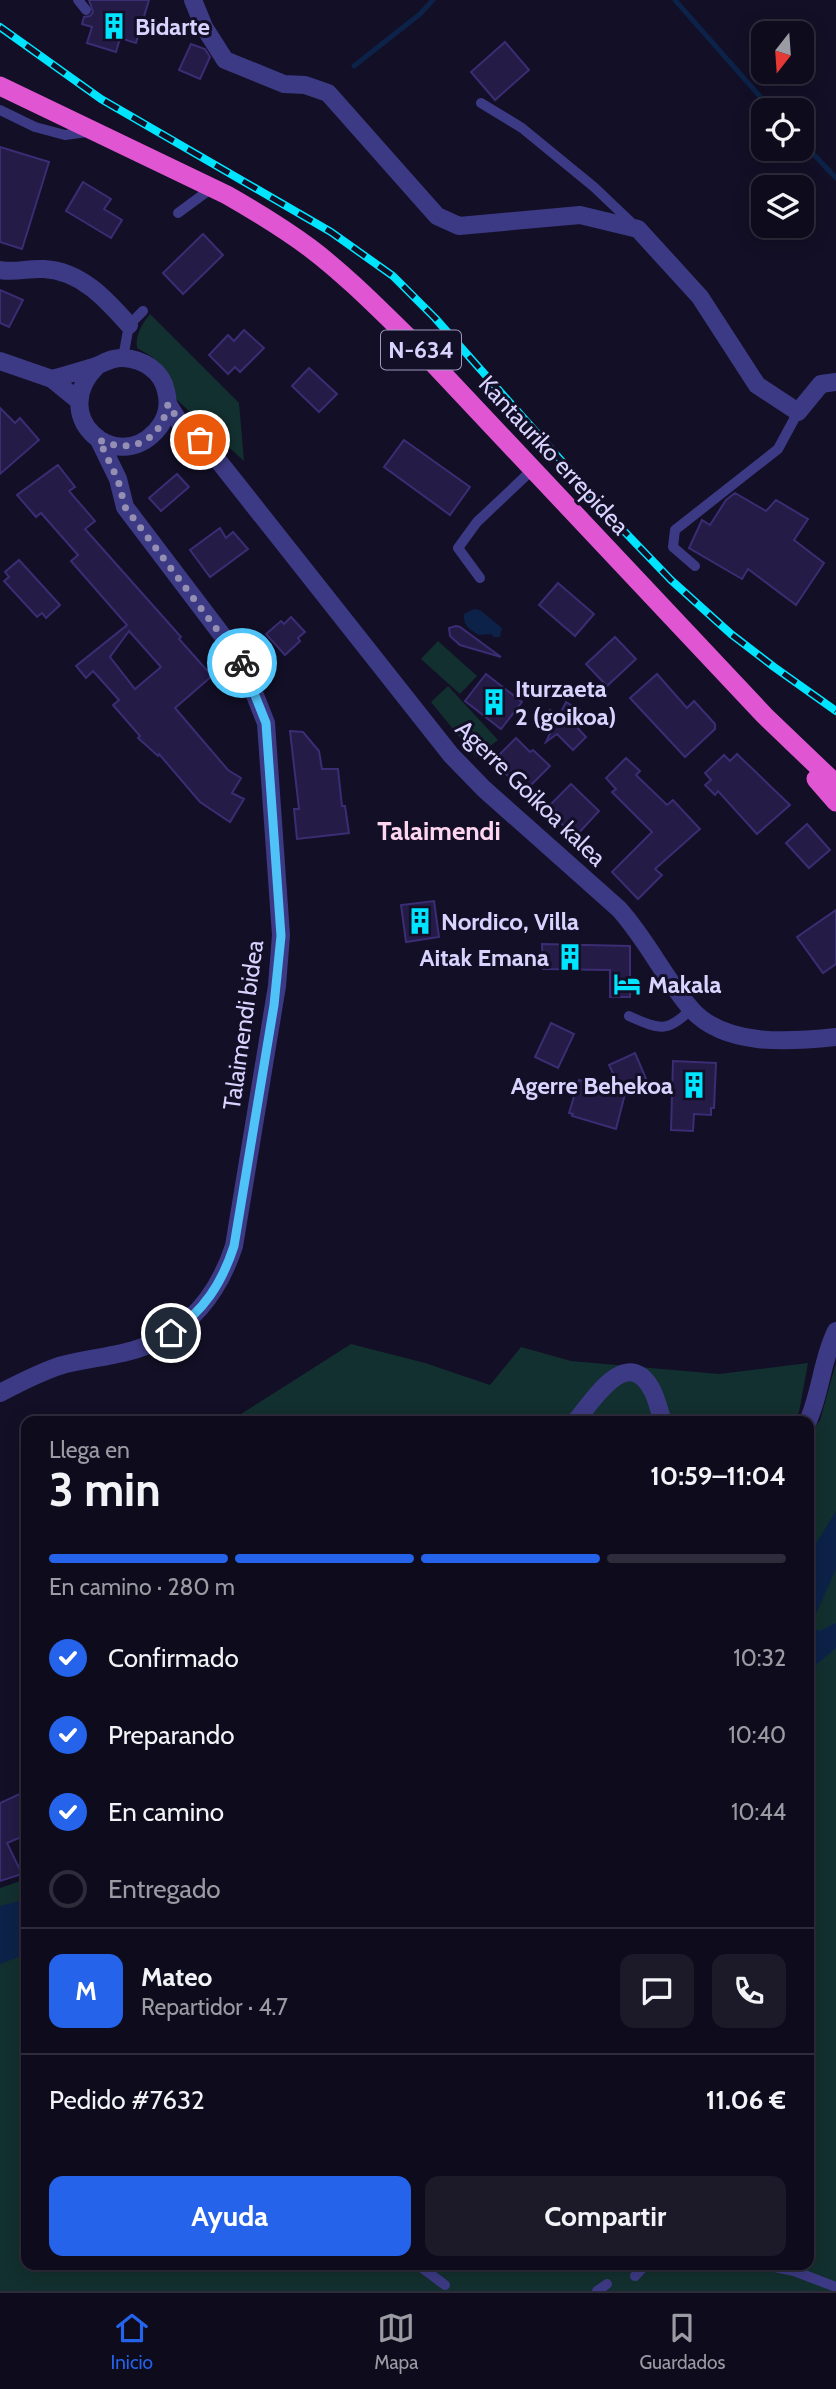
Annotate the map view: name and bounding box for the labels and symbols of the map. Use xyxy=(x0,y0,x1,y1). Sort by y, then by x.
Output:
building icon: Bidarte xyxy=(99,11,129,41)
place label: Bidarte xyxy=(135,12,210,41)
north arrow xyxy=(751,21,814,84)
road number: N-634 xyxy=(381,330,461,370)
street label: Kantauriko errepidea xyxy=(473,369,636,541)
pin xyxy=(170,410,230,470)
courier xyxy=(207,628,277,698)
place label: Iturzaeta 2 (goikoa) xyxy=(515,674,616,731)
building icon: Iturzaeta 2 (goikoa) xyxy=(479,687,509,717)
street label: Agerre Goikoa kalea xyxy=(450,714,612,872)
district label: Talaimendi xyxy=(377,815,501,847)
building icon: Nordico, Villa xyxy=(405,906,435,936)
place label: Nordico, Villa xyxy=(441,907,579,936)
street label: Talaimendi bidea xyxy=(217,938,269,1112)
building icon: Aitak Emana xyxy=(555,942,585,972)
place label: Aitak Emana xyxy=(419,943,549,972)
hotel icon: Makala xyxy=(612,969,642,999)
place label: Makala xyxy=(648,970,722,999)
building icon: Agerre Behekoa xyxy=(679,1070,709,1100)
place label: Agerre Behekoa xyxy=(511,1071,673,1100)
pin xyxy=(141,1303,201,1363)

